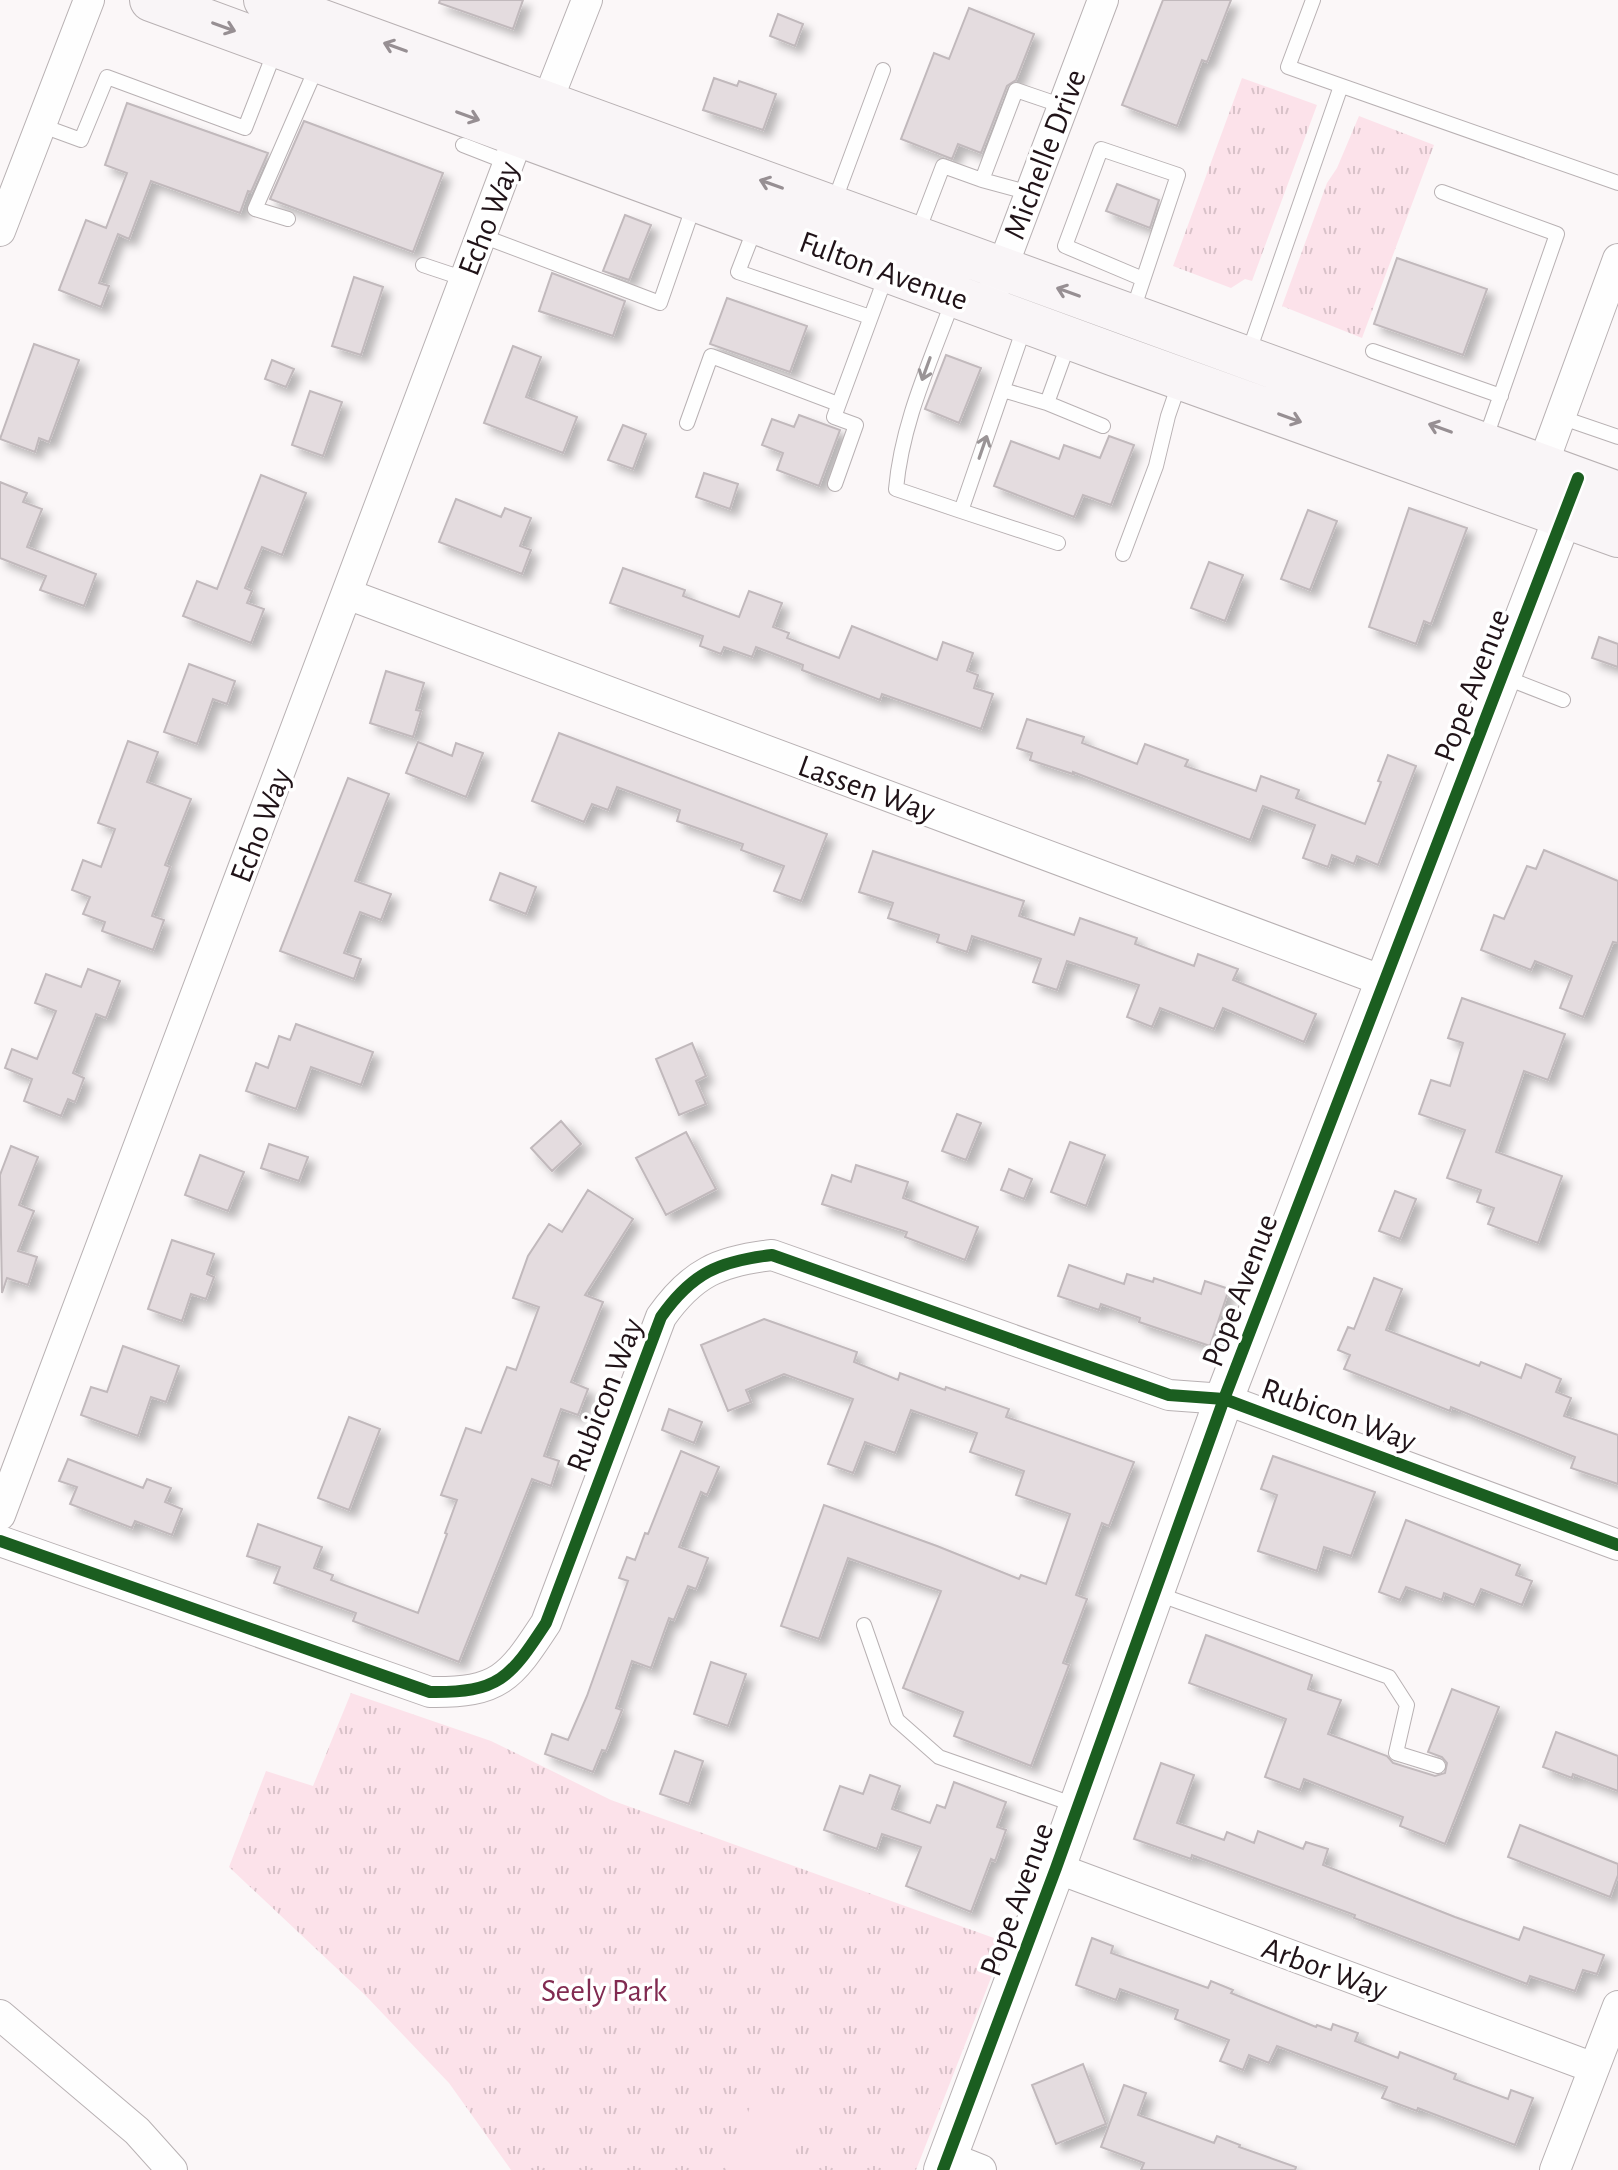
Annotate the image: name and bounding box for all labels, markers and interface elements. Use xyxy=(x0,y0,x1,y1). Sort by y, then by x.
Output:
one-way arrow xyxy=(211,21,236,35)
one-way arrow xyxy=(383,39,408,54)
street label: Michelle Drive xyxy=(998,65,1092,244)
one-way arrow xyxy=(455,110,480,124)
street label: Echo Way xyxy=(453,157,525,280)
one-way arrow xyxy=(759,176,784,190)
street label: Fulton Avenue xyxy=(795,226,972,316)
one-way arrow xyxy=(1056,284,1081,298)
one-way arrow xyxy=(918,356,932,381)
one-way arrow xyxy=(1278,412,1302,426)
one-way arrow xyxy=(1428,420,1452,434)
one-way arrow xyxy=(977,435,992,460)
street label: Pope Avenue xyxy=(1428,605,1516,766)
street label: Lassen Way xyxy=(794,749,940,829)
street label: Echo Way xyxy=(225,764,297,887)
street label: Pope Avenue xyxy=(1196,1210,1284,1371)
street label: Rubicon Way xyxy=(561,1314,649,1477)
street label: Rubicon Way xyxy=(1257,1372,1421,1458)
street label: Pope Avenue xyxy=(974,1818,1059,1980)
street label: Arbor Way xyxy=(1258,1932,1392,2006)
park label: Seely Park xyxy=(541,1975,667,2007)

